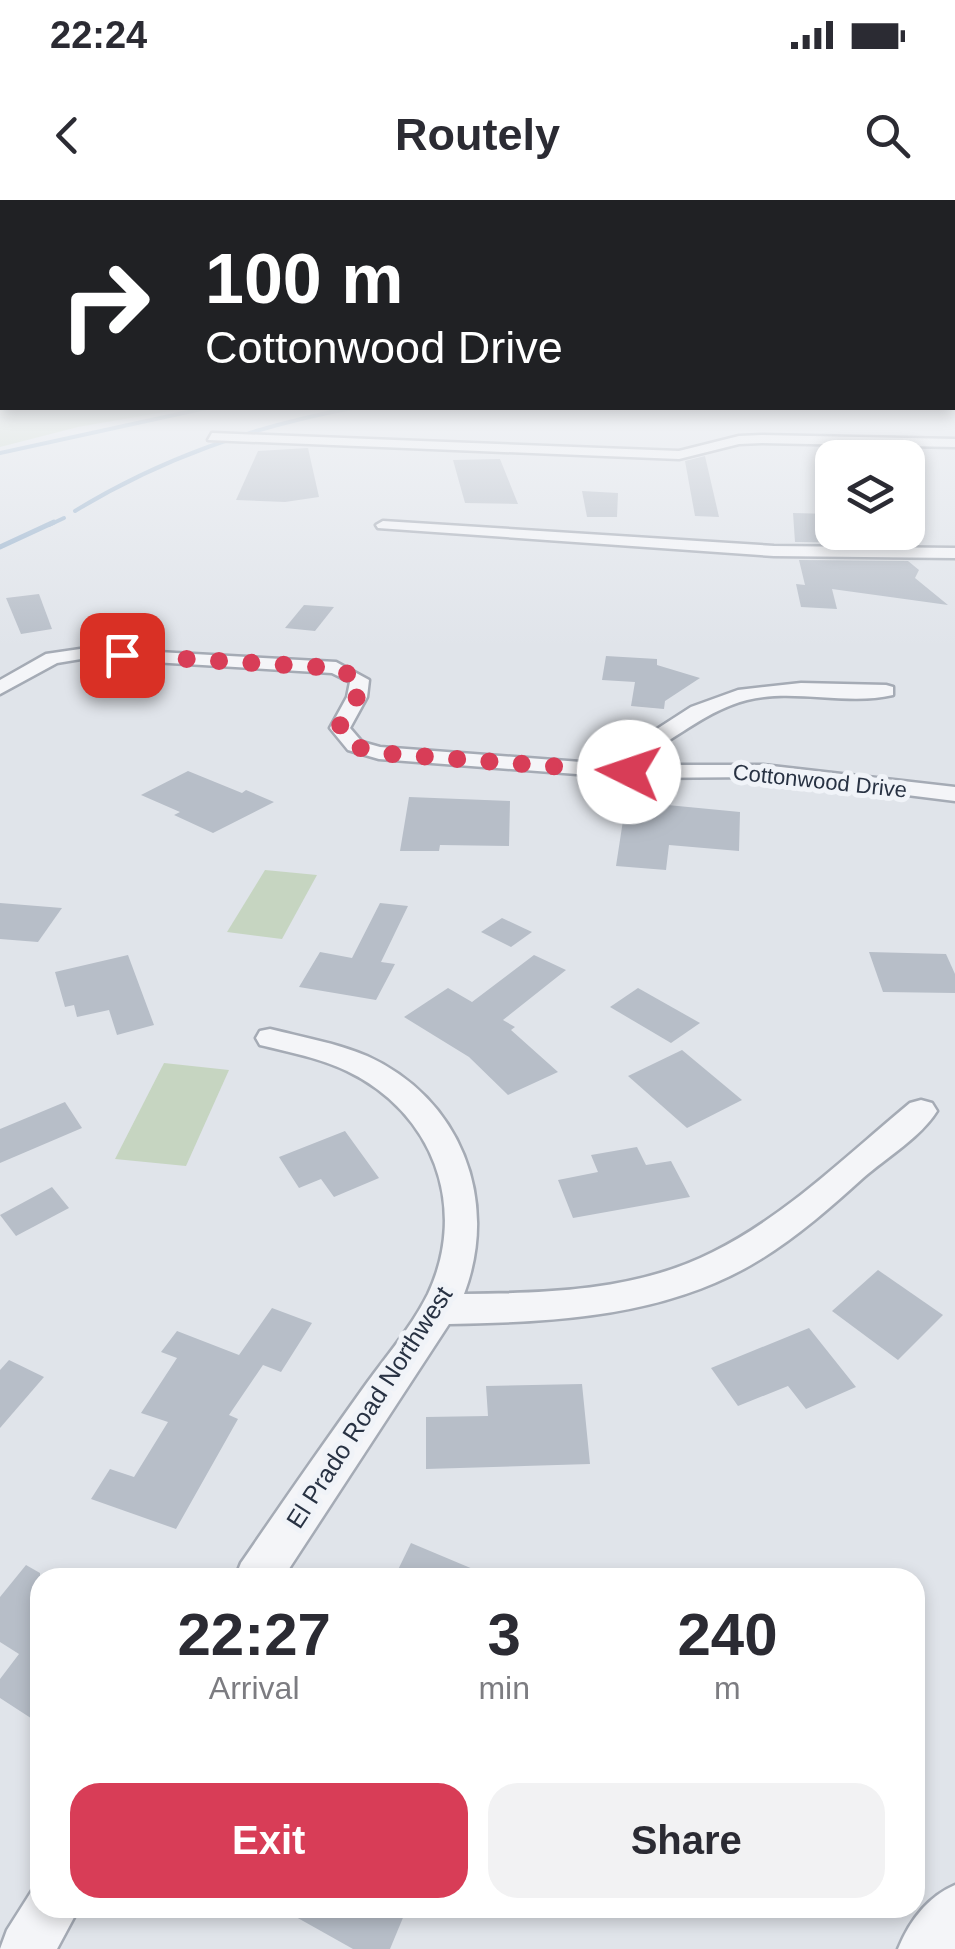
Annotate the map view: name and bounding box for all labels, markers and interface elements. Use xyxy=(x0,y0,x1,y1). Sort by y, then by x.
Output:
text: 22:24 xyxy=(50,14,147,56)
icon: back xyxy=(40,108,95,163)
icon: search xyxy=(860,108,915,163)
text: Routely xyxy=(395,109,560,160)
icon: right xyxy=(40,240,170,370)
text: 100 m xyxy=(205,240,403,318)
text: Cottonwood Drive xyxy=(205,322,563,373)
map controls xyxy=(815,440,925,550)
button: layers xyxy=(815,440,925,550)
pin xyxy=(80,613,165,698)
icon: arrive xyxy=(95,628,150,683)
position arrow xyxy=(577,720,681,824)
street label: Cottonwood Drive xyxy=(732,759,908,803)
street label: El Prado Road Northwest xyxy=(280,1281,458,1533)
text: 22:27 xyxy=(177,1601,331,1668)
text: 3 xyxy=(487,1601,521,1668)
text: 240 xyxy=(677,1601,778,1668)
text: Arrival xyxy=(209,1670,300,1706)
text: min xyxy=(478,1670,530,1706)
text: m xyxy=(714,1670,741,1706)
button: Exit xyxy=(70,1783,468,1898)
button: Share xyxy=(488,1783,885,1898)

